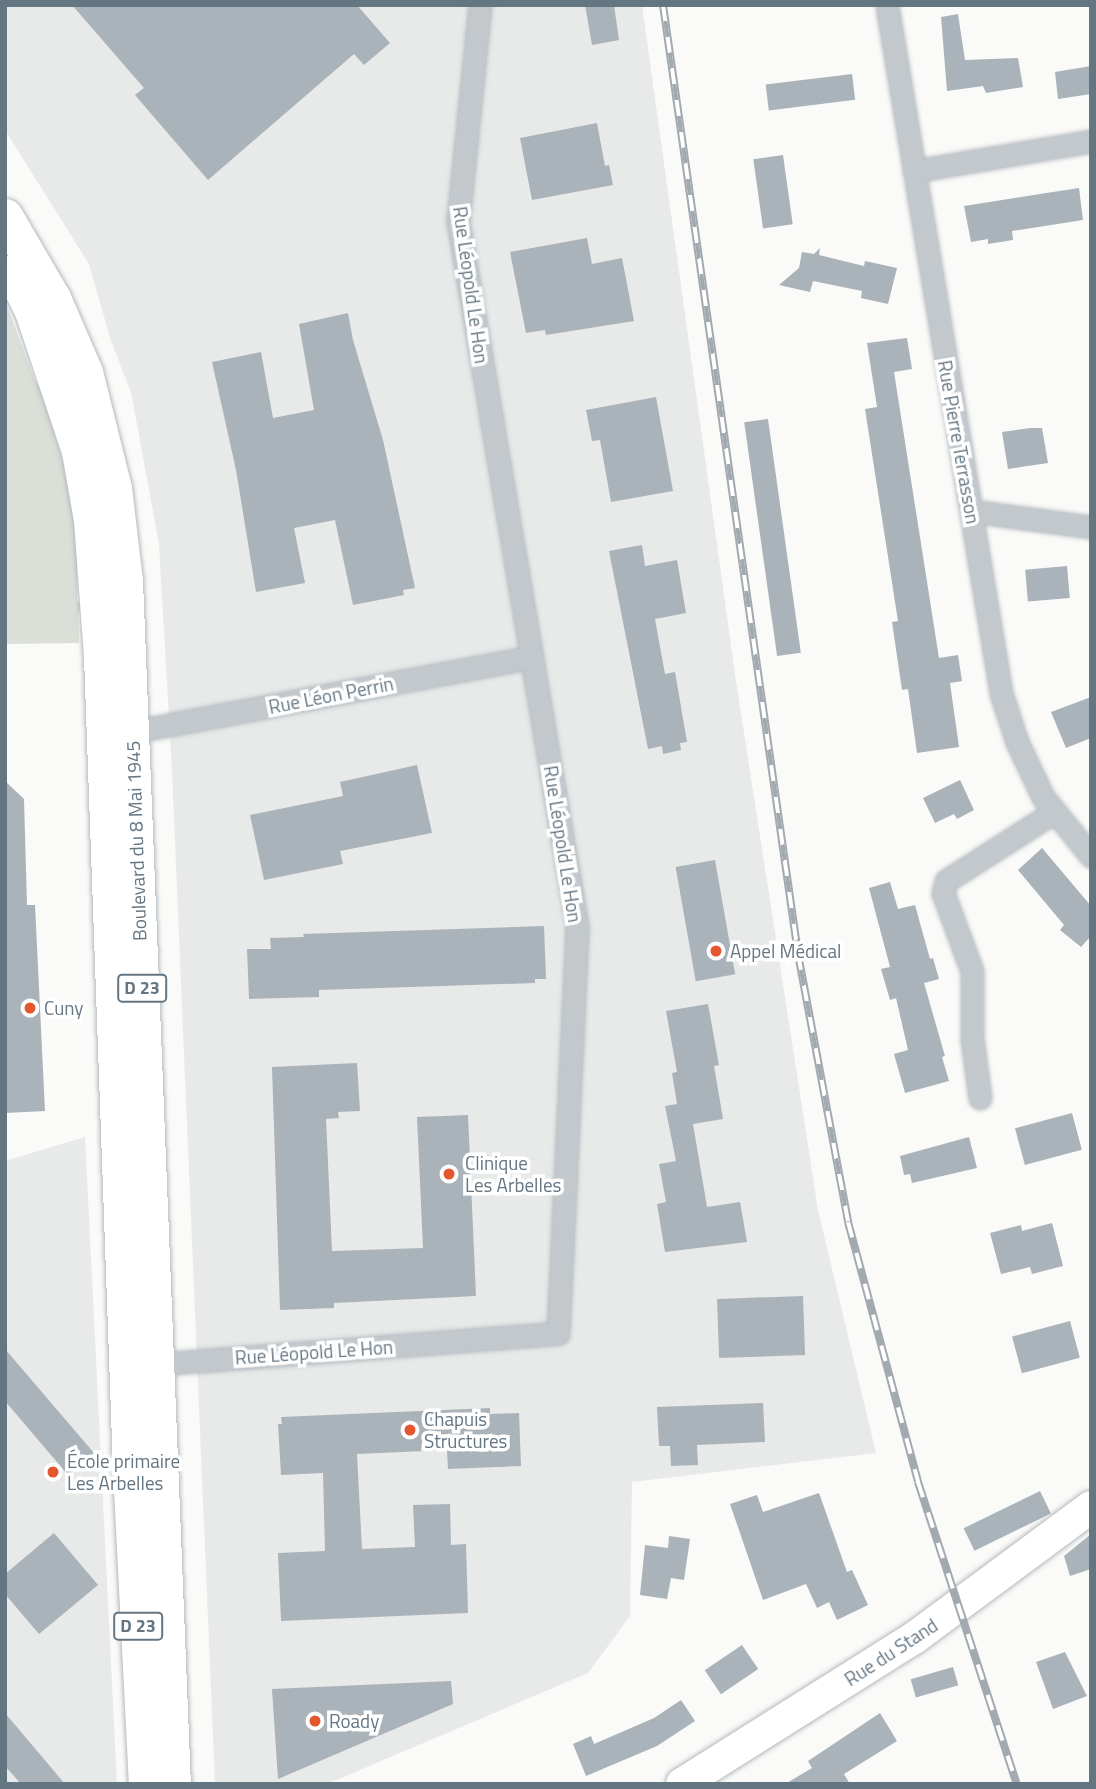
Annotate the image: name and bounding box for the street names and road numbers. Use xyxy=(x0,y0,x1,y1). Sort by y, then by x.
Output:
street label: Rue Léopold Le Hon xyxy=(449,205,493,365)
street label: Rue Pierre Terrasson xyxy=(933,358,985,526)
street label: Rue Léon Perrin xyxy=(267,672,395,718)
street label: Boulevard du 8 Mai 1945 xyxy=(121,741,151,941)
street label: Rue Léopold Le Hon xyxy=(539,764,587,924)
road number: D 23 xyxy=(116,973,168,1002)
street label: Rue Léopold Le Hon xyxy=(234,1335,394,1369)
road number: D 23 xyxy=(112,1611,164,1640)
street label: Rue du Stand xyxy=(840,1613,942,1691)

